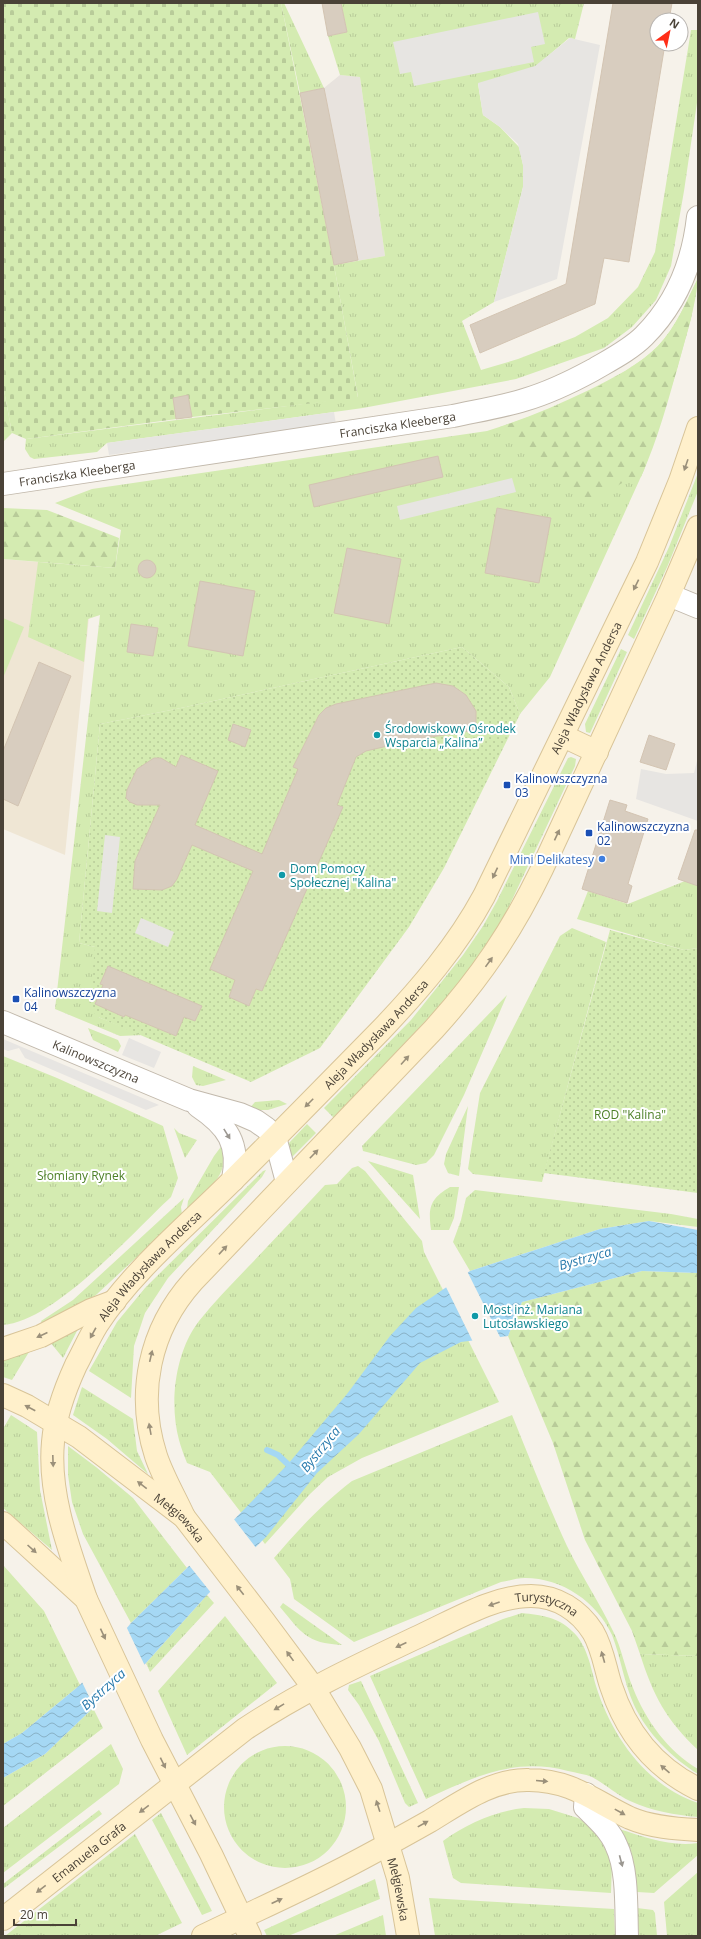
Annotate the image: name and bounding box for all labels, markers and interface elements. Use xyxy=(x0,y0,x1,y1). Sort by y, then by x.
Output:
north arrow xyxy=(649,12,689,52)
text: N xyxy=(667,14,683,32)
street label: Franciszka Kleeberga xyxy=(338,407,457,442)
street label: Franciszka Kleeberga xyxy=(18,456,136,490)
one-way arrow xyxy=(682,459,688,471)
one-way arrow xyxy=(633,579,639,591)
street label: Aleja Władysława Andersa xyxy=(546,619,625,757)
place label: Środowiskowy Ośrodek Wsparcia „Kalina” xyxy=(385,720,517,751)
marker: Środowiskowy Ośrodek Wsparcia „Kalina” xyxy=(372,730,382,740)
place label: Kalinowszczyzna 03 xyxy=(515,770,607,801)
marker: Kalinowszczyzna 03 xyxy=(502,780,512,790)
place label: Kalinowszczyzna 02 xyxy=(597,818,689,849)
marker: Kalinowszczyzna 02 xyxy=(584,828,594,838)
one-way arrow xyxy=(555,829,561,841)
place label: Mini Delikatesy xyxy=(509,851,595,868)
marker: Mini Delikatesy xyxy=(597,854,607,864)
place label: Dom Pomocy Społecznej "Kalina" xyxy=(290,860,396,891)
one-way arrow xyxy=(492,867,498,878)
marker: Dom Pomocy Społecznej "Kalina" xyxy=(277,870,287,880)
one-way arrow xyxy=(485,957,493,967)
street label: Aleja Władysława Andersa xyxy=(320,975,432,1092)
place label: Kalinowszczyzna 04 xyxy=(24,984,116,1015)
marker: Kalinowszczyzna 04 xyxy=(11,994,21,1004)
street label: Kalinowszczyzna xyxy=(50,1035,142,1087)
one-way arrow xyxy=(400,1055,409,1066)
one-way arrow xyxy=(304,1098,314,1108)
park label: ROD "Kalina" xyxy=(594,1106,666,1123)
one-way arrow xyxy=(224,1129,231,1140)
one-way arrow xyxy=(309,1149,319,1159)
park label: Słomiany Rynek xyxy=(37,1167,126,1184)
street label: Aleja Władysława Andersa xyxy=(94,1207,205,1324)
water label: Bystrzyca xyxy=(557,1242,614,1274)
one-way arrow xyxy=(218,1245,227,1255)
place label: Most inż. Mariana Lutosławskiego xyxy=(483,1301,583,1332)
marker: Most inż. Mariana Lutosławskiego xyxy=(470,1311,480,1321)
one-way arrow xyxy=(89,1327,96,1339)
one-way arrow xyxy=(36,1332,48,1338)
one-way arrow xyxy=(149,1350,155,1362)
one-way arrow xyxy=(24,1404,36,1411)
water label: Bystrzyca xyxy=(296,1422,344,1476)
one-way arrow xyxy=(147,1423,153,1435)
one-way arrow xyxy=(49,1455,56,1467)
one-way arrow xyxy=(136,1480,147,1489)
street label: Mełgiewska xyxy=(151,1489,209,1546)
one-way arrow xyxy=(27,1544,37,1554)
one-way arrow xyxy=(236,1584,244,1595)
street label: Turystyczna xyxy=(514,1587,582,1620)
one-way arrow xyxy=(487,1601,499,1607)
one-way arrow xyxy=(100,1628,106,1640)
one-way arrow xyxy=(395,1642,406,1648)
one-way arrow xyxy=(286,1650,294,1661)
one-way arrow xyxy=(600,1651,606,1663)
water label: Bystrzyca xyxy=(77,1664,129,1714)
one-way arrow xyxy=(274,1703,284,1711)
one-way arrow xyxy=(160,1757,167,1769)
one-way arrow xyxy=(660,1764,670,1773)
one-way arrow xyxy=(536,1778,548,1784)
one-way arrow xyxy=(374,1800,380,1812)
one-way arrow xyxy=(138,1805,149,1813)
one-way arrow xyxy=(614,1809,626,1816)
one-way arrow xyxy=(190,1814,196,1826)
street label: Emanuela Grafa xyxy=(48,1817,129,1886)
one-way arrow xyxy=(417,1821,429,1828)
street label: Mełgiewska xyxy=(384,1855,414,1922)
one-way arrow xyxy=(618,1855,624,1867)
one-way arrow xyxy=(36,1885,47,1893)
one-way arrow xyxy=(271,1898,282,1904)
scale bar xyxy=(14,1901,76,1927)
text: 20 m xyxy=(20,1906,48,1923)

